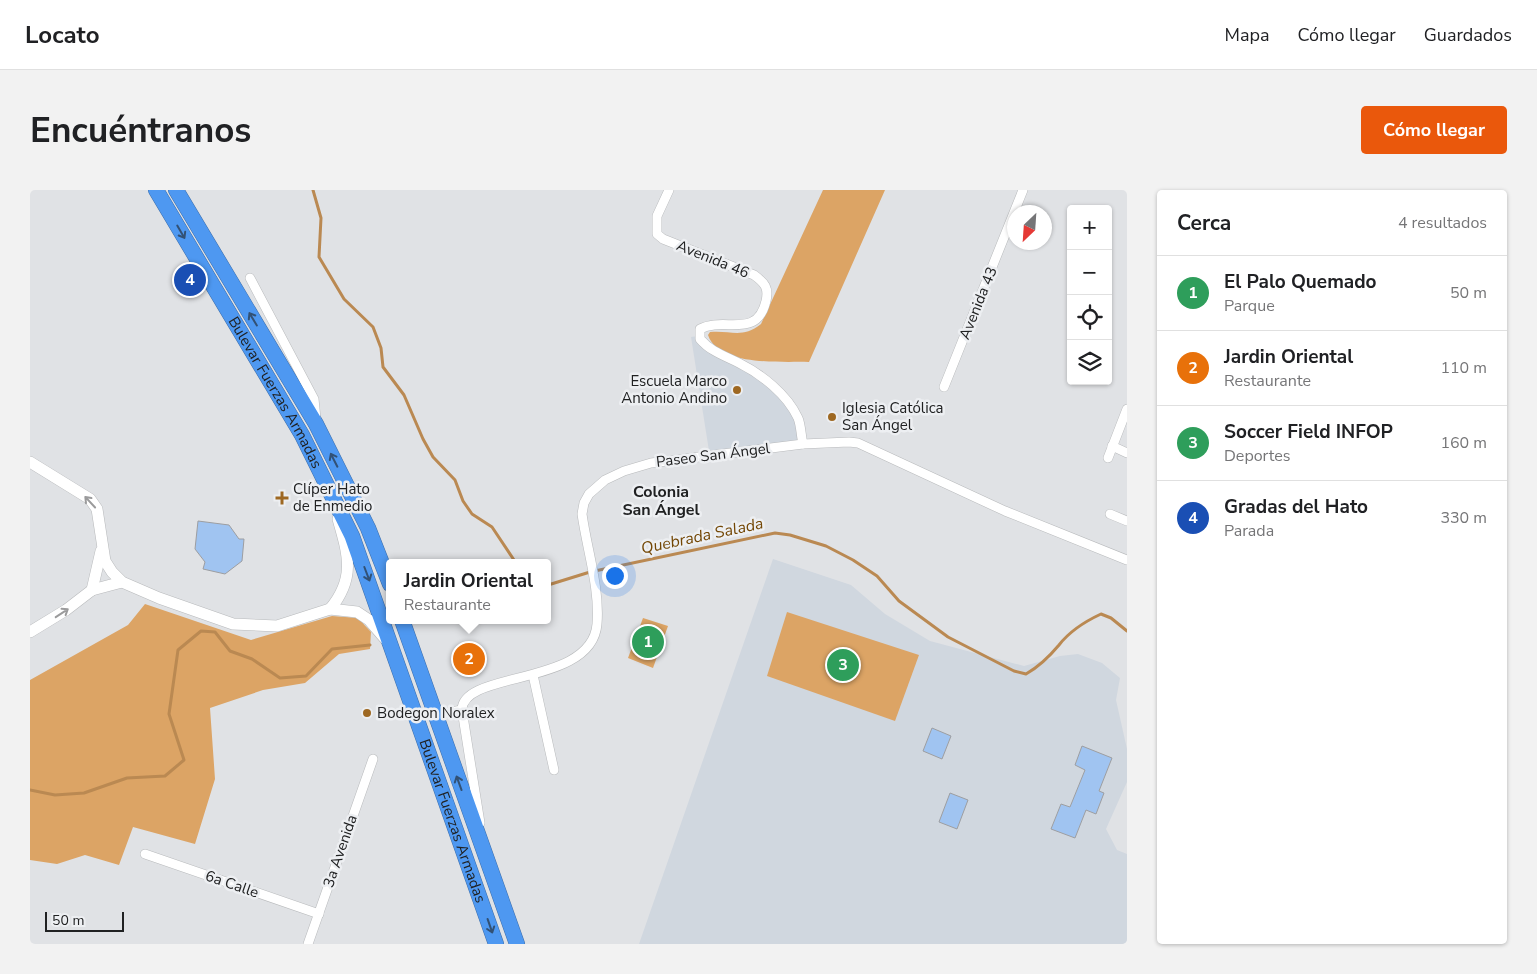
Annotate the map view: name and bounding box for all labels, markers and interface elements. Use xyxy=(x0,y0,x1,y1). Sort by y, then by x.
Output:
text: Locato xyxy=(25,19,100,51)
text: Mapa xyxy=(1225,23,1270,47)
text: Cómo llegar xyxy=(1298,23,1396,47)
text: Guardados xyxy=(1424,23,1512,47)
button: Cómo llegar xyxy=(1361,106,1507,154)
text: Encuéntranos xyxy=(30,107,251,154)
north arrow xyxy=(1007,205,1052,250)
map controls xyxy=(1067,205,1112,385)
button: + xyxy=(1067,205,1112,250)
text: Cerca xyxy=(1177,209,1231,237)
text: 4 resultados xyxy=(1398,212,1487,234)
one-way arrow xyxy=(176,225,186,239)
street label: Avenida 46 xyxy=(674,235,752,283)
button: − xyxy=(1067,250,1112,295)
pin: 4 xyxy=(174,261,206,299)
street label: Avenida 43 xyxy=(954,264,1002,342)
text: El Palo Quemado xyxy=(1224,269,1377,295)
text: 1 xyxy=(1188,282,1198,304)
text: 50 m xyxy=(1450,282,1487,304)
button: locate xyxy=(1067,295,1112,340)
text: Parque xyxy=(1224,295,1275,317)
street label: Bulevar Fuerzas Armadas xyxy=(224,313,327,472)
one-way arrow xyxy=(247,313,257,327)
button: layers xyxy=(1067,340,1112,385)
text: Jardin Oriental xyxy=(1224,344,1353,370)
text: 2 xyxy=(1188,357,1198,379)
text: 110 m xyxy=(1440,357,1487,379)
text: Restaurante xyxy=(1224,370,1311,392)
place label: Escuela Marco Antonio Andino xyxy=(621,371,727,408)
marker: Escuela Marco Antonio Andino xyxy=(731,384,743,396)
place label: Iglesia Católica San Ángel xyxy=(842,398,944,435)
marker: Iglesia Católica San Ángel xyxy=(826,411,838,423)
text: Soccer Field INFOP xyxy=(1224,419,1393,445)
text: 3 xyxy=(1188,432,1198,454)
text: 160 m xyxy=(1440,432,1487,454)
street label: Paseo San Ángel xyxy=(655,438,772,472)
text: Deportes xyxy=(1224,445,1291,467)
one-way arrow xyxy=(329,453,338,468)
place label: Clíper Hato de Enmedio xyxy=(293,479,372,516)
district label: Colonia San Ángel xyxy=(622,481,700,521)
marker: Clíper Hato de Enmedio xyxy=(275,491,289,505)
text: Gradas del Hato xyxy=(1224,494,1368,520)
one-way arrow xyxy=(84,495,96,508)
text: 4 xyxy=(1188,507,1198,529)
text: 330 m xyxy=(1440,507,1487,529)
water label: Quebrada Salada xyxy=(639,512,765,560)
text: Parada xyxy=(1224,520,1274,542)
popup xyxy=(386,559,551,624)
your location xyxy=(602,563,628,589)
one-way arrow xyxy=(363,566,372,581)
text: Jardin Oriental xyxy=(404,568,533,594)
text: Restaurante xyxy=(404,594,491,616)
one-way arrow xyxy=(55,607,69,618)
pin: 1 xyxy=(632,623,664,661)
pin: 2 xyxy=(453,640,485,678)
pin: 3 xyxy=(827,646,859,684)
place label: Bodegon Noralex xyxy=(377,703,495,723)
marker: Bodegon Noralex xyxy=(361,707,373,719)
street label: Bulevar Fuerzas Armadas xyxy=(414,736,491,905)
one-way arrow xyxy=(454,776,463,791)
street label: 3a Avenida xyxy=(318,812,362,890)
street label: 6a Calle xyxy=(203,866,261,902)
scale bar xyxy=(45,909,124,932)
text: 50 m xyxy=(52,911,84,930)
one-way arrow xyxy=(486,918,495,933)

